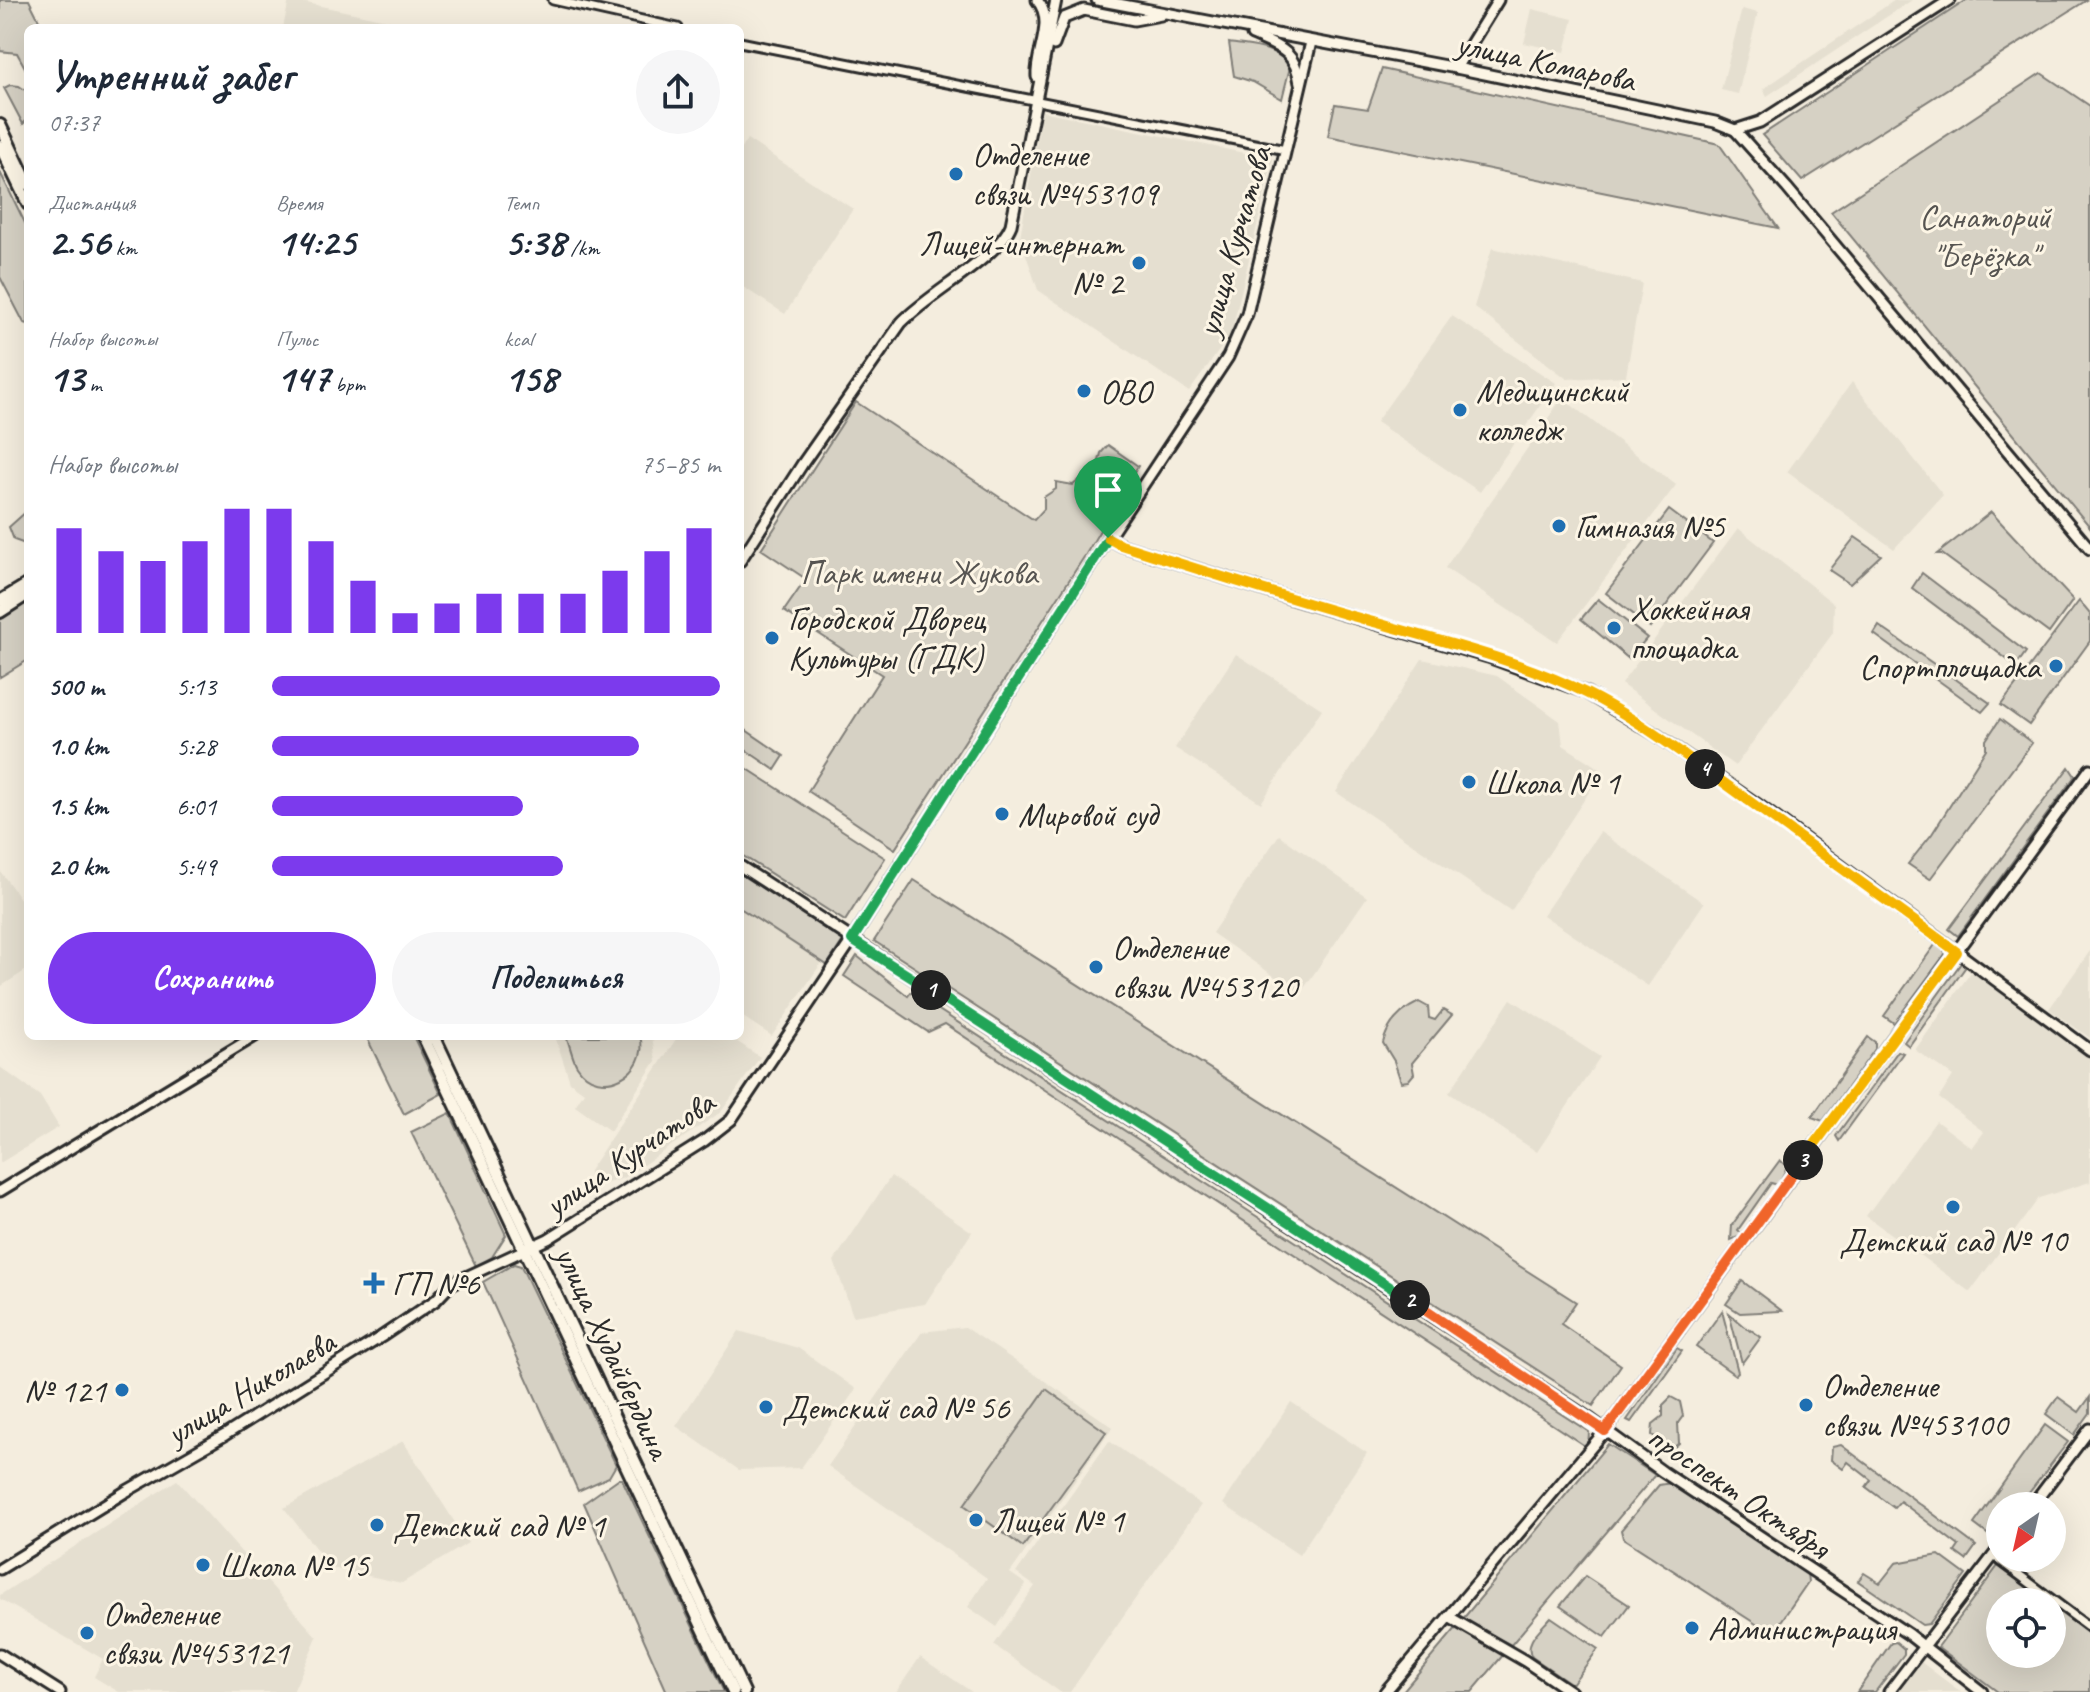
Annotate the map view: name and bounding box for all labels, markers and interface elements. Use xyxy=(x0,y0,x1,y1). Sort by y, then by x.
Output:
street label: улица Комарова xyxy=(1451,21,1641,102)
text: Утренний забег xyxy=(48,48,293,103)
button: share xyxy=(636,50,720,134)
text: 07:37 xyxy=(48,106,100,139)
place label: Отделение связи №453109 xyxy=(972,133,1161,215)
street label: улица Курчатова xyxy=(1185,139,1282,343)
marker: Отделение связи №453109 xyxy=(947,165,965,183)
text: Дистанция xyxy=(48,189,136,217)
text: Время xyxy=(276,189,322,217)
text: Темп xyxy=(504,189,539,217)
park label: Санаторий "Берёзка" xyxy=(1919,195,2052,277)
text: 2.56 xyxy=(48,217,110,267)
text: 14:25 xyxy=(276,217,355,267)
text: 5:38 xyxy=(504,217,565,267)
place label: Лицей-интернат № 2 xyxy=(919,222,1126,304)
text: km xyxy=(110,234,137,262)
text: /km xyxy=(565,234,599,262)
marker: Лицей-интернат № 2 xyxy=(1130,254,1148,272)
text: Набор высоты xyxy=(48,325,157,353)
text: Пульс xyxy=(276,325,318,353)
text: kcal xyxy=(504,325,533,353)
text: 13 xyxy=(48,353,84,403)
text: 147 xyxy=(276,353,330,403)
text: 158 xyxy=(504,353,557,403)
place label: Медицинский колледж xyxy=(1476,369,1630,451)
text: m xyxy=(84,370,102,398)
text: bpm xyxy=(330,370,365,398)
place label: ОВО xyxy=(1100,370,1154,413)
marker: ОВО xyxy=(1075,382,1093,400)
marker: Медицинский колледж xyxy=(1451,401,1469,419)
text: Набор высоты xyxy=(48,448,177,481)
text: 75–85 m xyxy=(641,448,720,481)
pin xyxy=(1074,456,1142,538)
icon: arrive xyxy=(1086,468,1130,512)
place label: Гимназия №5 xyxy=(1575,505,1727,548)
marker: Гимназия №5 xyxy=(1550,517,1568,535)
park label: Парк имени Жукова xyxy=(801,551,1040,594)
place label: Хоккейная площадка xyxy=(1630,587,1751,669)
place label: Городской Дворец Культуры (ГДК) xyxy=(788,597,986,679)
marker: Хоккейная площадка xyxy=(1605,619,1623,637)
marker: Городской Дворец Культуры (ГДК) xyxy=(763,629,781,647)
place label: Спортплощадка xyxy=(1859,645,2042,688)
marker: Спортплощадка xyxy=(2047,657,2065,675)
text: 500 m xyxy=(48,670,104,703)
text: 5:13 xyxy=(176,670,216,703)
text: 1.0 km xyxy=(48,730,108,763)
text: 5:28 xyxy=(176,730,216,763)
pin: 4 xyxy=(1685,749,1725,789)
text: 4 xyxy=(1700,755,1710,783)
place label: Школа № 1 xyxy=(1485,761,1622,804)
marker: Школа № 1 xyxy=(1460,773,1478,791)
text: 1.5 km xyxy=(48,790,108,823)
text: 6:01 xyxy=(176,790,216,823)
place label: Мировой суд xyxy=(1018,793,1161,836)
marker: Мировой суд xyxy=(993,805,1011,823)
text: 2.0 km xyxy=(48,850,108,883)
text: 5:49 xyxy=(176,850,216,883)
place label: Отделение связи №453120 xyxy=(1112,926,1301,1008)
button: Сохранить xyxy=(48,932,376,1024)
button: Поделиться xyxy=(392,932,720,1024)
marker: Отделение связи №453120 xyxy=(1087,958,1105,976)
pin: 1 xyxy=(911,970,951,1010)
text: 1 xyxy=(926,976,936,1004)
street label: улица Курчатова xyxy=(534,1080,724,1227)
pin: 3 xyxy=(1783,1140,1823,1180)
text: 3 xyxy=(1798,1146,1808,1174)
marker: Детский сад № 10 xyxy=(1944,1198,1962,1216)
place label: Детский сад № 10 xyxy=(1839,1219,2069,1262)
street label: улица Худайбердина xyxy=(545,1237,683,1468)
place label: ГП №6 xyxy=(392,1262,481,1305)
marker: ГП №6 xyxy=(363,1272,385,1294)
pin: 2 xyxy=(1390,1280,1430,1320)
text: 2 xyxy=(1405,1286,1415,1314)
street label: улица Николаева xyxy=(156,1319,345,1456)
place label: Отделение связи №453100 xyxy=(1822,1364,2011,1446)
place label: № 121 xyxy=(24,1369,108,1412)
marker: № 121 xyxy=(113,1381,131,1399)
place label: Детский сад № 56 xyxy=(782,1386,1011,1429)
marker: Отделение связи №453100 xyxy=(1797,1396,1815,1414)
marker: Детский сад № 56 xyxy=(757,1398,775,1416)
street label: проспект Октября xyxy=(1639,1415,1840,1569)
north arrow xyxy=(1986,1492,2066,1572)
map controls xyxy=(1986,1492,2066,1668)
place label: Лицей № 1 xyxy=(992,1499,1126,1542)
place label: Детский сад № 1 xyxy=(393,1504,607,1547)
marker: Лицей № 1 xyxy=(967,1511,985,1529)
marker: Детский сад № 1 xyxy=(368,1516,386,1534)
place label: Школа № 15 xyxy=(219,1544,371,1587)
marker: Школа № 15 xyxy=(194,1556,212,1574)
button: locate xyxy=(1986,1588,2066,1668)
place label: Отделение связи №453121 xyxy=(103,1592,291,1674)
place label: Администрация xyxy=(1708,1607,1898,1650)
marker: Администрация xyxy=(1683,1619,1701,1637)
marker: Отделение связи №453121 xyxy=(78,1624,96,1642)

